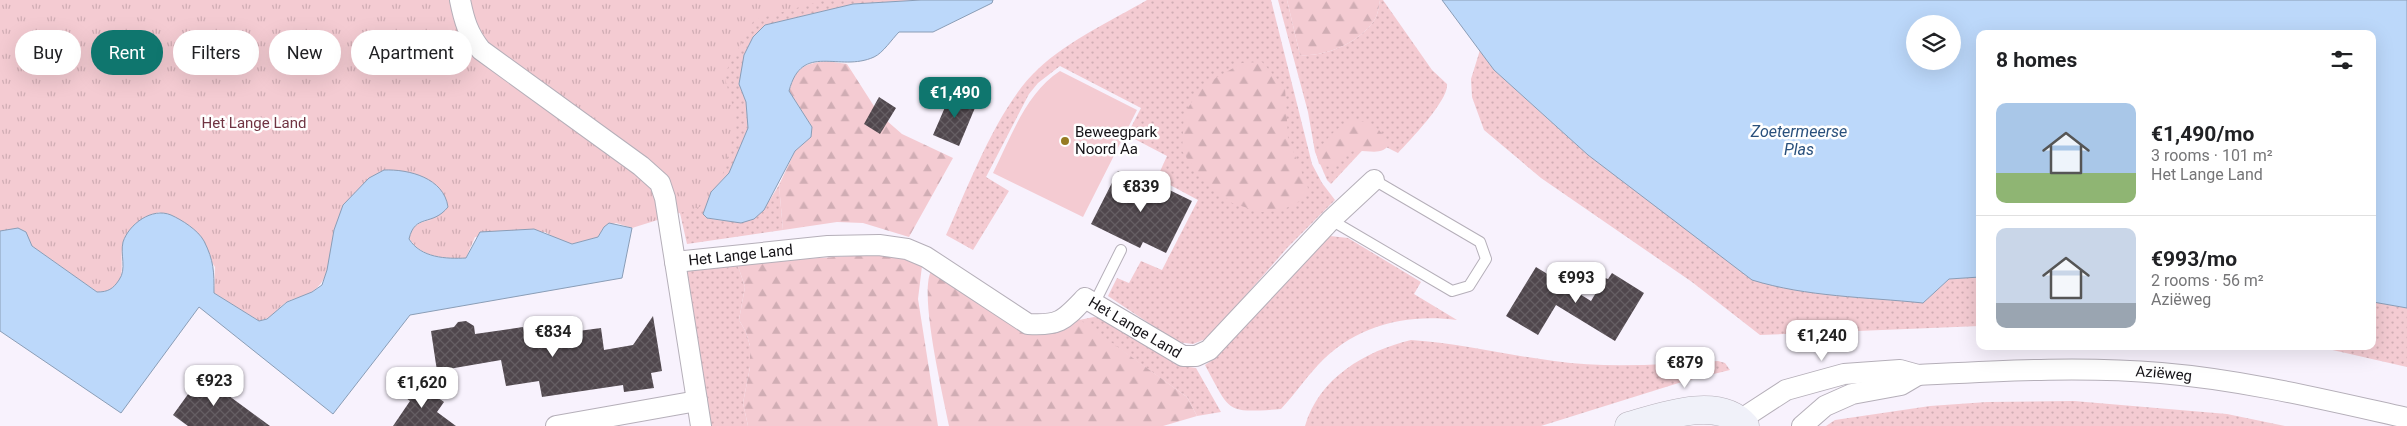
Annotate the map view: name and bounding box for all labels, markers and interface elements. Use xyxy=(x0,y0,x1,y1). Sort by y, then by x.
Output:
map controls xyxy=(1906,15,1961,70)
button: layers xyxy=(1906,15,1961,70)
chip: Buy xyxy=(15,30,81,75)
chip: Rent xyxy=(91,30,163,75)
chip: Filters xyxy=(173,30,259,75)
chip: New xyxy=(269,30,341,75)
chip: Apartment xyxy=(351,30,472,75)
icon: filters xyxy=(2328,46,2356,74)
text: 8 homes xyxy=(1996,48,2077,72)
pin: €1,490 xyxy=(914,76,996,119)
text: €1,490 xyxy=(930,83,980,102)
park label: Het Lange Land xyxy=(202,114,306,132)
water label: Zoetermeerse Plas xyxy=(1750,122,1847,159)
text: €1,490/mo xyxy=(2151,122,2254,146)
place label: Beweegpark Noord Aa xyxy=(1075,123,1158,158)
icon: home xyxy=(2036,123,2096,183)
marker: Beweegpark Noord Aa xyxy=(1059,135,1071,147)
text: 3 rooms · 101 m² xyxy=(2151,146,2273,165)
text: Het Lange Land xyxy=(2151,165,2263,184)
pin: €839 xyxy=(1111,170,1171,213)
text: €839 xyxy=(1123,177,1159,196)
street label: Het Lange Land xyxy=(687,241,794,270)
text: €993/mo xyxy=(2151,247,2237,271)
icon: home xyxy=(2036,248,2096,308)
pin: €993 xyxy=(1546,262,1606,304)
text: €993 xyxy=(1558,268,1594,287)
text: 2 rooms · 56 m² xyxy=(2151,271,2264,290)
text: Aziëweg xyxy=(2151,290,2211,309)
street label: Het Lange Land xyxy=(1085,293,1185,362)
pin: €834 xyxy=(523,316,583,358)
pin: €1,240 xyxy=(1781,320,1863,362)
text: €834 xyxy=(535,322,571,341)
text: €1,240 xyxy=(1797,326,1847,345)
pin: €879 xyxy=(1655,346,1715,389)
text: €879 xyxy=(1667,353,1703,372)
street label: Aziëweg xyxy=(2135,362,2193,385)
pin: €923 xyxy=(184,364,244,407)
pin: €1,620 xyxy=(381,366,463,409)
text: €923 xyxy=(196,371,232,390)
text: €1,620 xyxy=(397,373,447,392)

